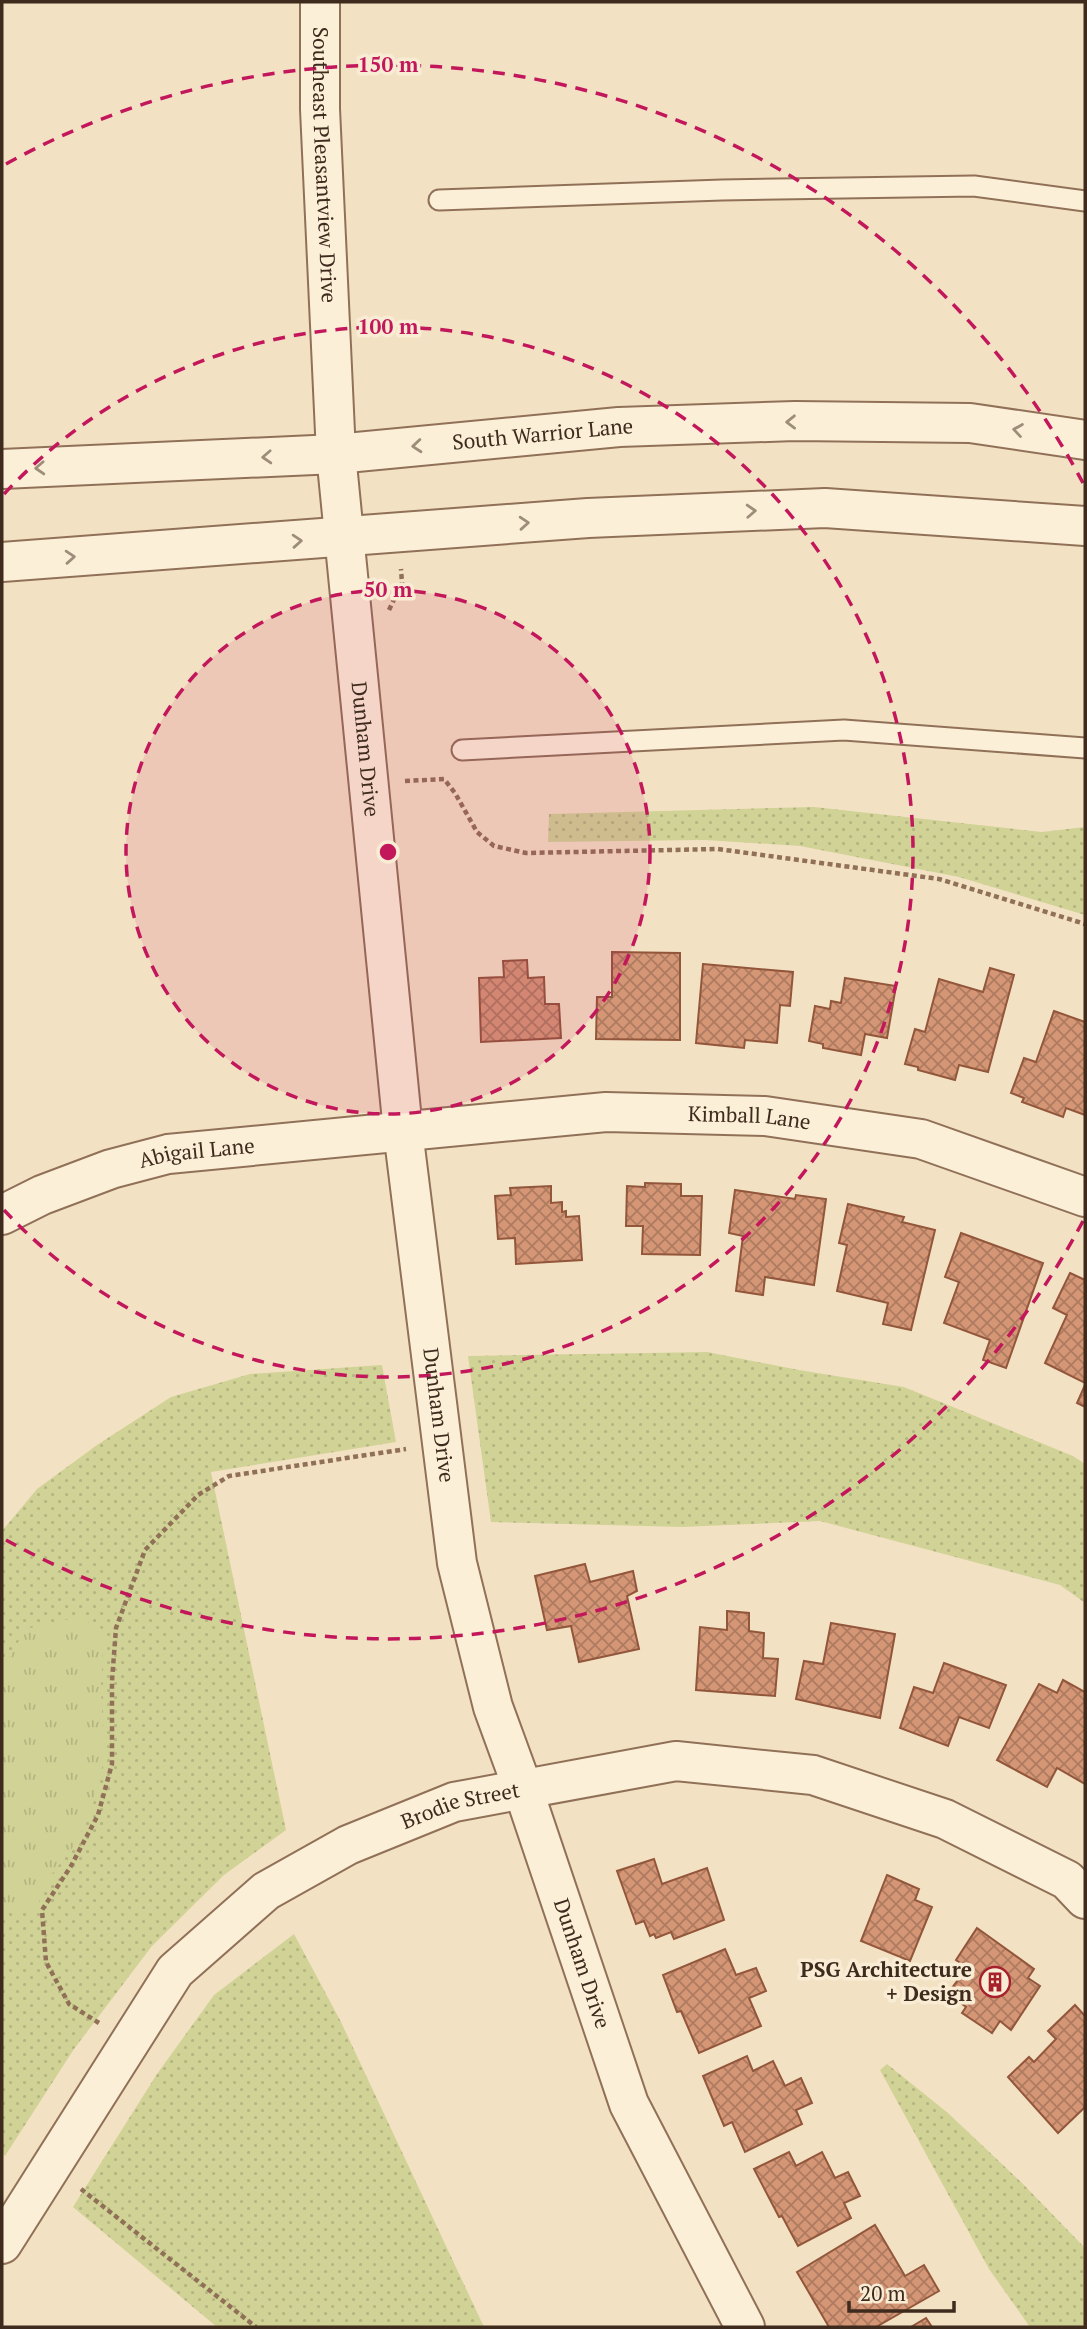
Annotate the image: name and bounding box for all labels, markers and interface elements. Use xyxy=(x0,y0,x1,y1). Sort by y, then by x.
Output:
street label: Southeast Pleasantview Drive xyxy=(307,27,344,304)
text: 150 m xyxy=(358,50,419,78)
text: 100 m xyxy=(358,312,419,340)
street label: South Warrior Lane xyxy=(451,412,634,456)
one-way arrow xyxy=(785,414,796,429)
one-way arrow xyxy=(1012,423,1024,438)
one-way arrow xyxy=(411,438,422,453)
one-way arrow xyxy=(262,449,273,464)
one-way arrow xyxy=(34,460,45,475)
one-way arrow xyxy=(745,504,756,519)
one-way arrow xyxy=(518,516,529,531)
one-way arrow xyxy=(291,533,302,548)
one-way arrow xyxy=(65,550,76,565)
text: 50 m xyxy=(364,575,413,603)
street label: Dunham Drive xyxy=(346,680,387,818)
centre of rings xyxy=(376,840,400,864)
street label: Kimball Lane xyxy=(688,1099,813,1136)
street label: Abigail Lane xyxy=(135,1131,256,1174)
street label: Dunham Drive xyxy=(417,1346,462,1484)
street label: Brodie Street xyxy=(396,1775,522,1835)
street label: Dunham Drive xyxy=(548,1894,618,2032)
place label: PSG Architecture + Design xyxy=(800,1955,972,2007)
building icon: PSG Architecture + Design xyxy=(978,1965,1012,1999)
scale bar xyxy=(849,2270,954,2314)
text: 20 m xyxy=(860,2279,906,2307)

